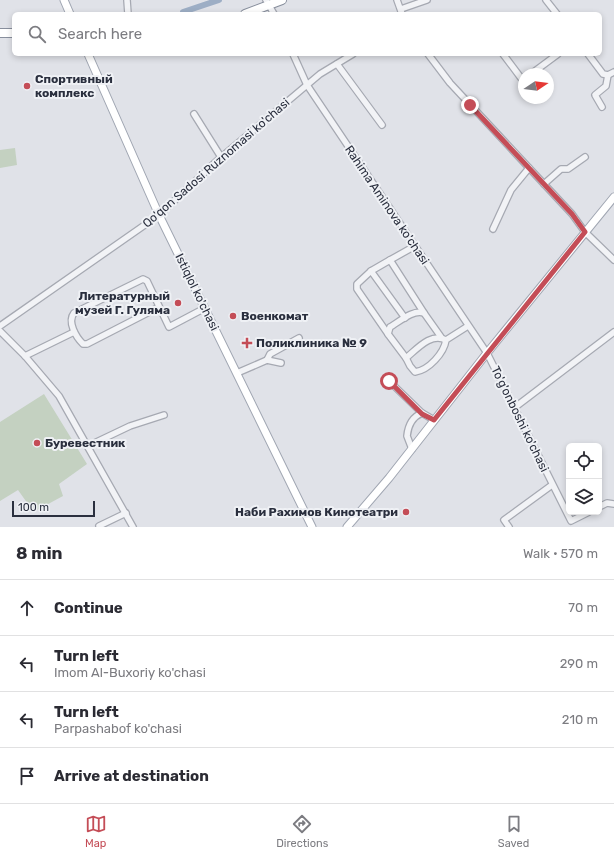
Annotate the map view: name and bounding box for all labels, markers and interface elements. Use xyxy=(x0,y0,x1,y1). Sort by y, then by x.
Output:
search box xyxy=(12,12,602,56)
icon: search xyxy=(26,23,48,45)
text: Search here xyxy=(58,25,142,43)
north arrow xyxy=(518,68,554,104)
place label: Спортивный комплекс xyxy=(35,72,113,100)
marker: Спортивный комплекс xyxy=(22,81,32,91)
street label: Qo'qon Sadosi Ruznomasi ko'chasi xyxy=(140,95,292,231)
route end xyxy=(461,96,479,114)
street label: Rahima Aminova ko'chasi xyxy=(342,143,432,267)
street label: Istiqlol ko'chasi xyxy=(172,251,222,333)
place label: Литературный музей Г. Гуляма xyxy=(75,289,170,317)
marker: Литературный музей Г. Гуляма xyxy=(173,298,183,308)
place label: Военкомат xyxy=(241,309,309,323)
marker: Военкомат xyxy=(228,311,238,321)
place label: Поликлиника № 9 xyxy=(256,336,367,350)
marker: Поликлиника № 9 xyxy=(241,337,253,349)
street label: To'g'onboshi ko'chasi xyxy=(488,364,552,474)
route start xyxy=(380,372,398,390)
place label: Буревестник xyxy=(45,436,126,450)
marker: Буревестник xyxy=(32,438,42,448)
map controls xyxy=(566,443,602,515)
button: locate xyxy=(566,443,602,479)
button: layers xyxy=(566,479,602,515)
scale bar xyxy=(12,499,95,518)
text: 100 m xyxy=(18,501,49,514)
place label: Наби Рахимов Кинотеатри xyxy=(235,505,398,519)
marker: Наби Рахимов Кинотеатри xyxy=(401,507,411,517)
text: 8 min xyxy=(16,543,63,563)
text: Walk · 570 m xyxy=(523,546,598,561)
icon: ahead xyxy=(16,597,38,619)
text: Continue xyxy=(54,599,123,617)
text: 70 m xyxy=(568,600,598,615)
text: Turn left xyxy=(54,647,119,665)
icon: left xyxy=(16,653,38,675)
text: 290 m xyxy=(560,656,598,671)
text: Imom Al-Buxoriy ko'chasi xyxy=(54,665,206,680)
text: Turn left xyxy=(54,703,119,721)
icon: left xyxy=(16,709,38,731)
text: 210 m xyxy=(562,712,598,727)
text: Parpashabof ko'chasi xyxy=(54,721,182,736)
icon: arrive xyxy=(16,765,38,787)
text: Arrive at destination xyxy=(54,767,209,785)
tab: Map xyxy=(85,813,107,850)
tab: Directions xyxy=(276,813,328,850)
tab: Saved xyxy=(498,813,529,850)

